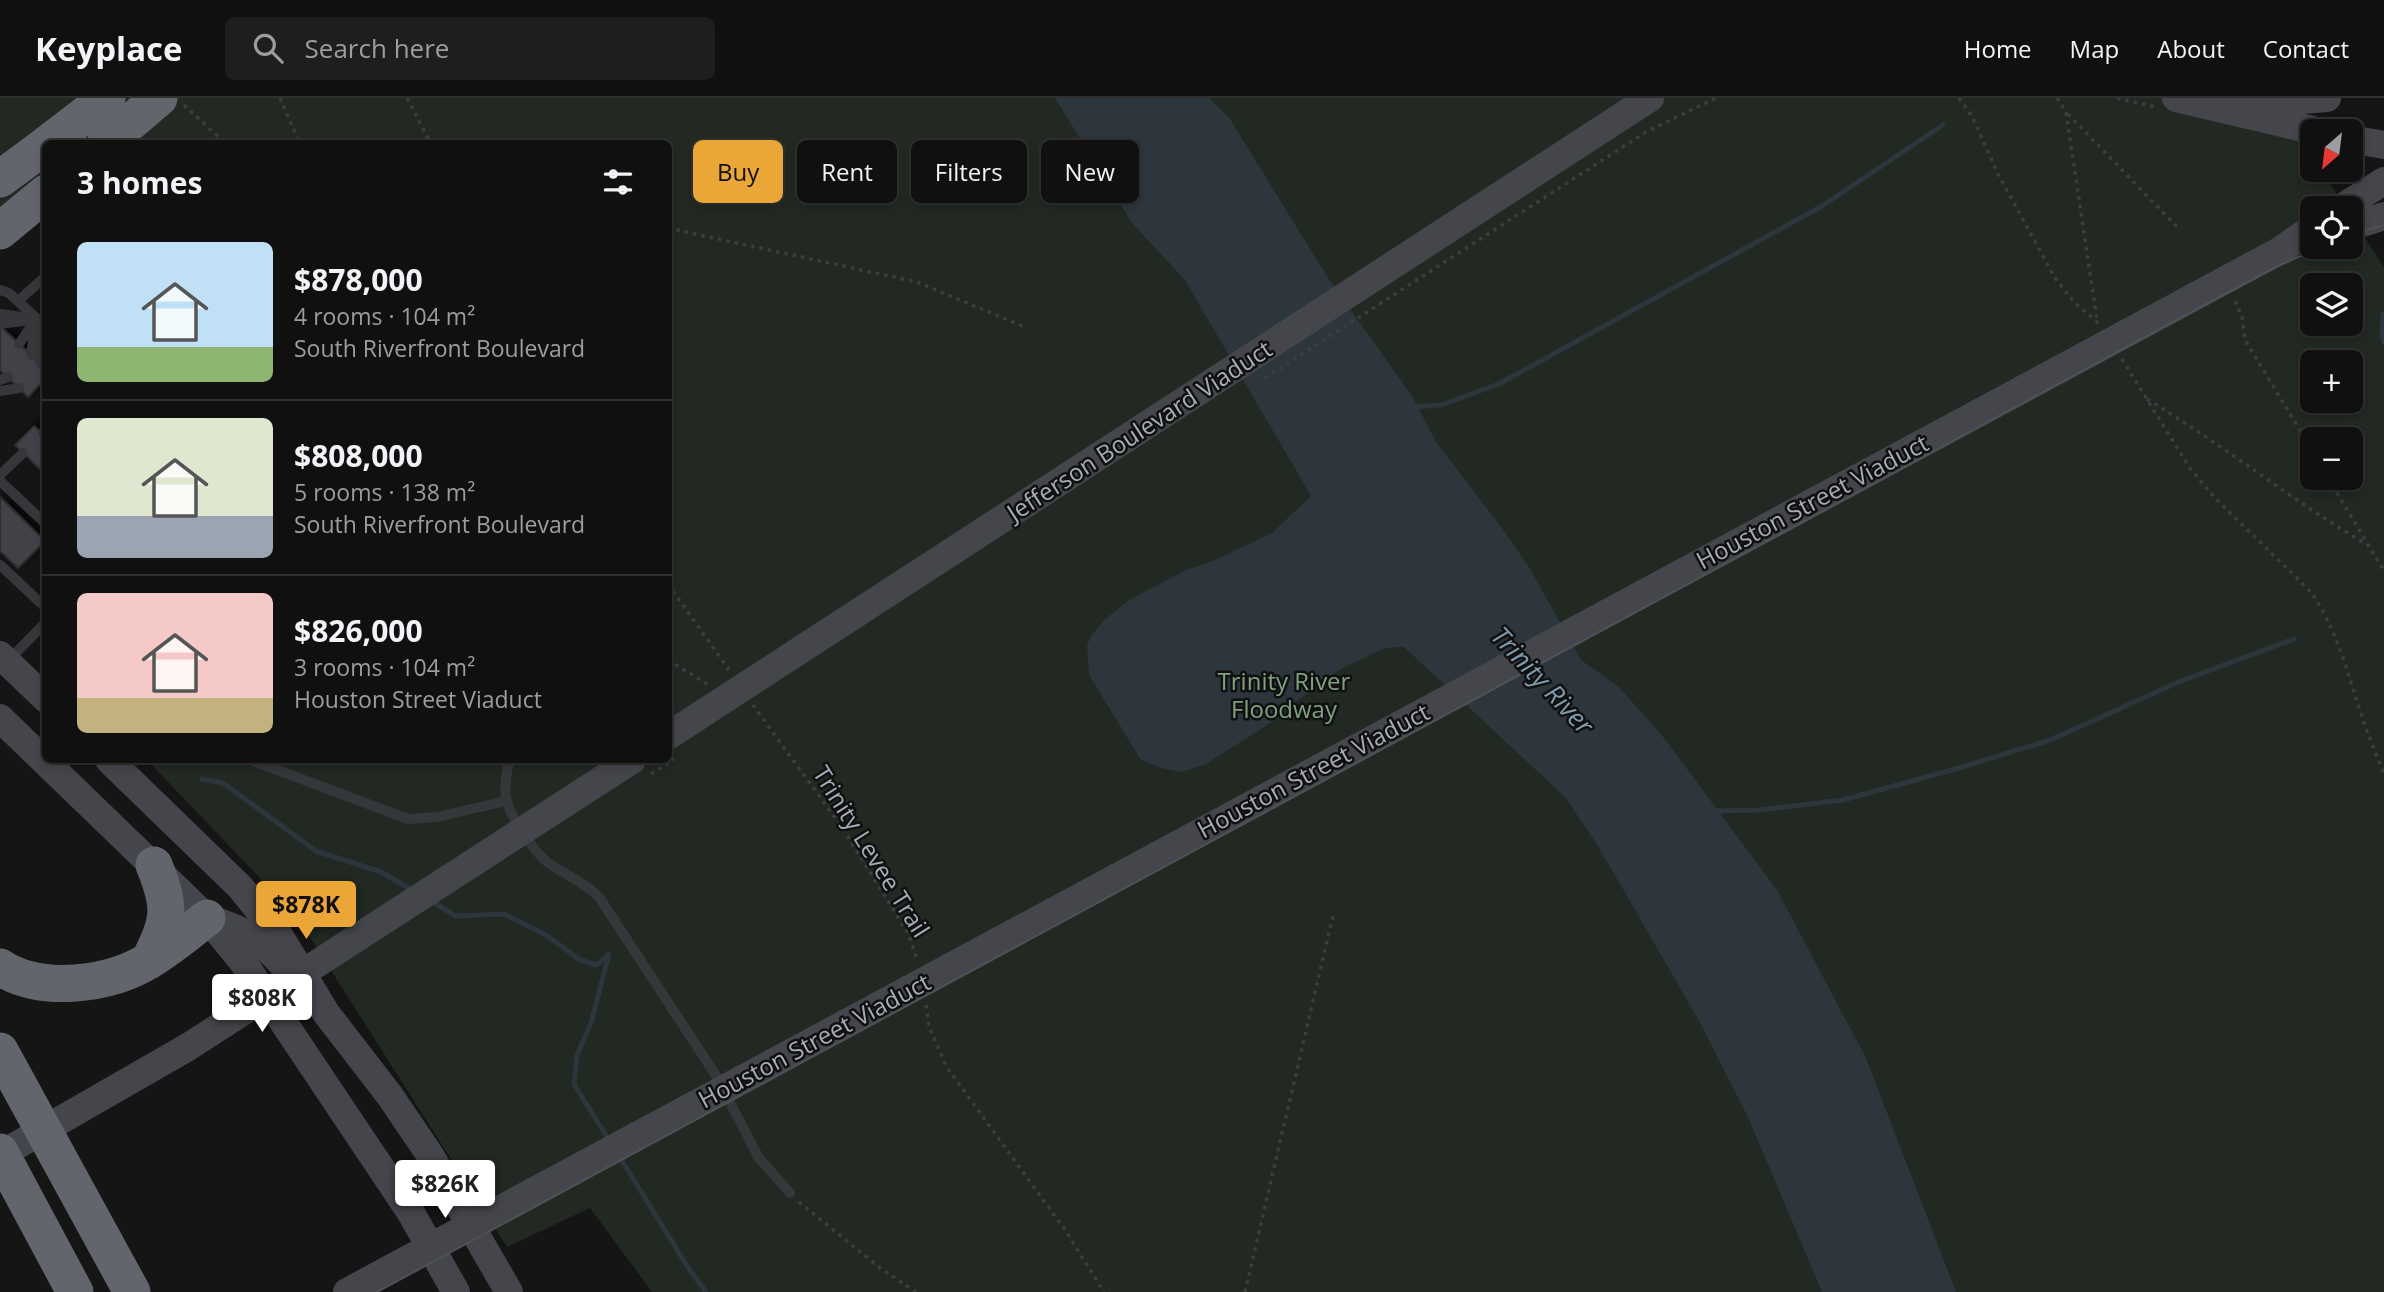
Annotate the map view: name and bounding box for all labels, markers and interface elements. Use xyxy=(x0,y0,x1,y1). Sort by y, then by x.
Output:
search box xyxy=(225,17,715,80)
text: Keyplace xyxy=(35,26,183,71)
icon: search xyxy=(249,29,287,67)
text: Search here xyxy=(305,30,449,66)
text: Home xyxy=(1964,32,2032,65)
text: Map xyxy=(2070,32,2119,65)
text: About xyxy=(2157,32,2225,65)
text: Contact xyxy=(2263,32,2349,65)
north arrow xyxy=(2300,119,2362,182)
map controls xyxy=(2300,119,2363,490)
chip: Buy xyxy=(693,140,783,203)
chip: Rent xyxy=(797,140,897,203)
chip: Filters xyxy=(911,140,1027,203)
chip: New xyxy=(1041,140,1139,203)
text: 3 homes xyxy=(77,162,202,203)
icon: filters xyxy=(599,163,637,201)
button: locate xyxy=(2300,196,2363,259)
text: $878,000 xyxy=(294,259,423,300)
icon: home xyxy=(133,270,217,354)
button: layers xyxy=(2300,273,2363,336)
text: 4 rooms · 104 m² xyxy=(294,300,475,332)
text: South Riverfront Boulevard xyxy=(294,332,585,364)
street label: Jefferson Boulevard Viaduct xyxy=(999,332,1278,529)
button: + xyxy=(2300,350,2363,413)
street label: Houston Street Viaduct xyxy=(1690,426,1934,576)
button: − xyxy=(2300,427,2363,490)
text: $808,000 xyxy=(294,435,423,476)
icon: home xyxy=(133,446,217,530)
text: 5 rooms · 138 m² xyxy=(294,476,475,508)
text: South Riverfront Boulevard xyxy=(294,508,585,540)
text: $826,000 xyxy=(294,610,423,651)
water label: Trinity River xyxy=(1484,618,1603,743)
icon: home xyxy=(133,621,217,705)
text: 3 rooms · 104 m² xyxy=(294,651,475,683)
park label: Trinity River Floodway xyxy=(1218,664,1351,725)
text: Houston Street Viaduct xyxy=(294,683,542,715)
street label: Houston Street Viaduct xyxy=(1191,695,1435,845)
street label: Trinity Levee Trail xyxy=(806,759,938,943)
pin: $878K xyxy=(257,882,355,941)
text: $878K xyxy=(272,888,340,920)
street label: Houston Street Viaduct xyxy=(692,965,936,1115)
pin: $808K xyxy=(213,974,311,1034)
text: $808K xyxy=(228,981,296,1013)
pin: $826K xyxy=(396,1160,494,1220)
text: $826K xyxy=(411,1167,479,1199)

